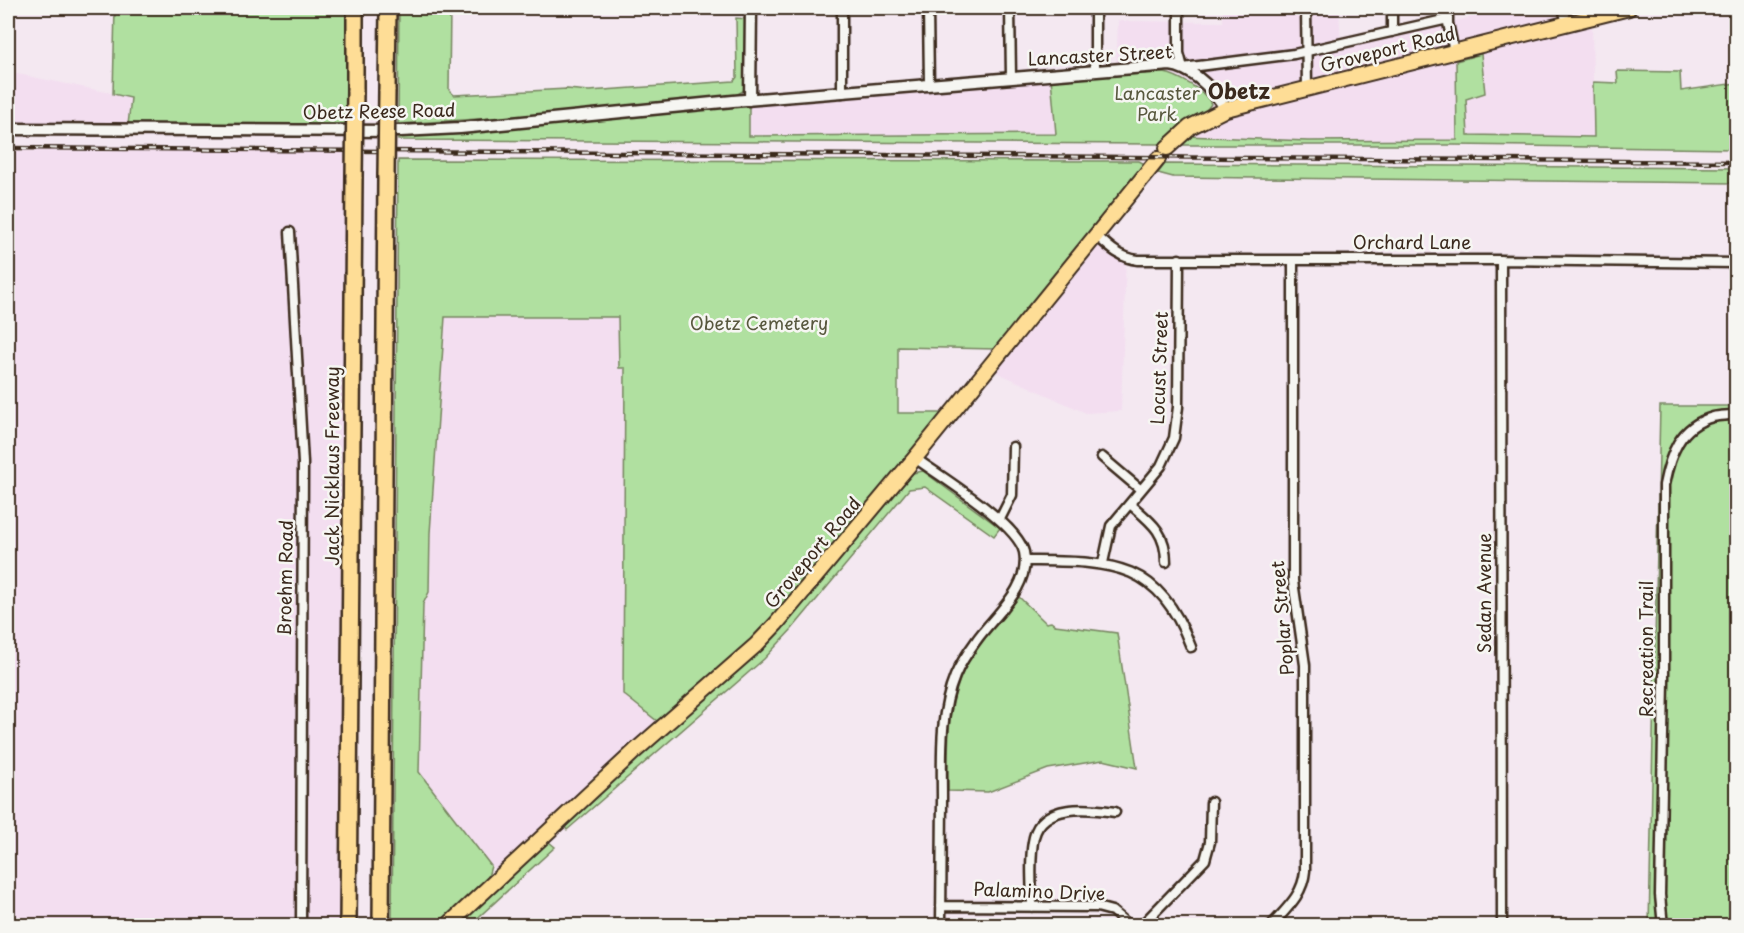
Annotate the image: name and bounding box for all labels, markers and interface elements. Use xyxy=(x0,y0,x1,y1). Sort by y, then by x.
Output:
street label: Groveport Road xyxy=(1317,19,1458,78)
street label: Lancaster Street xyxy=(1027,37,1173,72)
district label: Obetz xyxy=(1208,74,1270,106)
park label: Lancaster Park xyxy=(1114,79,1200,127)
street label: Obetz Reese Road xyxy=(302,96,456,125)
street label: Orchard Lane xyxy=(1353,228,1471,255)
park label: Obetz Cemetery xyxy=(690,309,828,336)
street label: Locust Street xyxy=(1143,311,1174,425)
street label: Jack Nicklaus Freeway xyxy=(318,366,345,566)
street label: Groveport Road xyxy=(757,490,867,614)
street label: Broehm Road xyxy=(270,520,299,636)
street label: Sedan Avenue xyxy=(1470,533,1497,653)
street label: Poplar Street xyxy=(1263,560,1300,677)
street label: Recreation Trail xyxy=(1632,581,1659,717)
street label: Palamino Drive xyxy=(972,875,1106,906)

